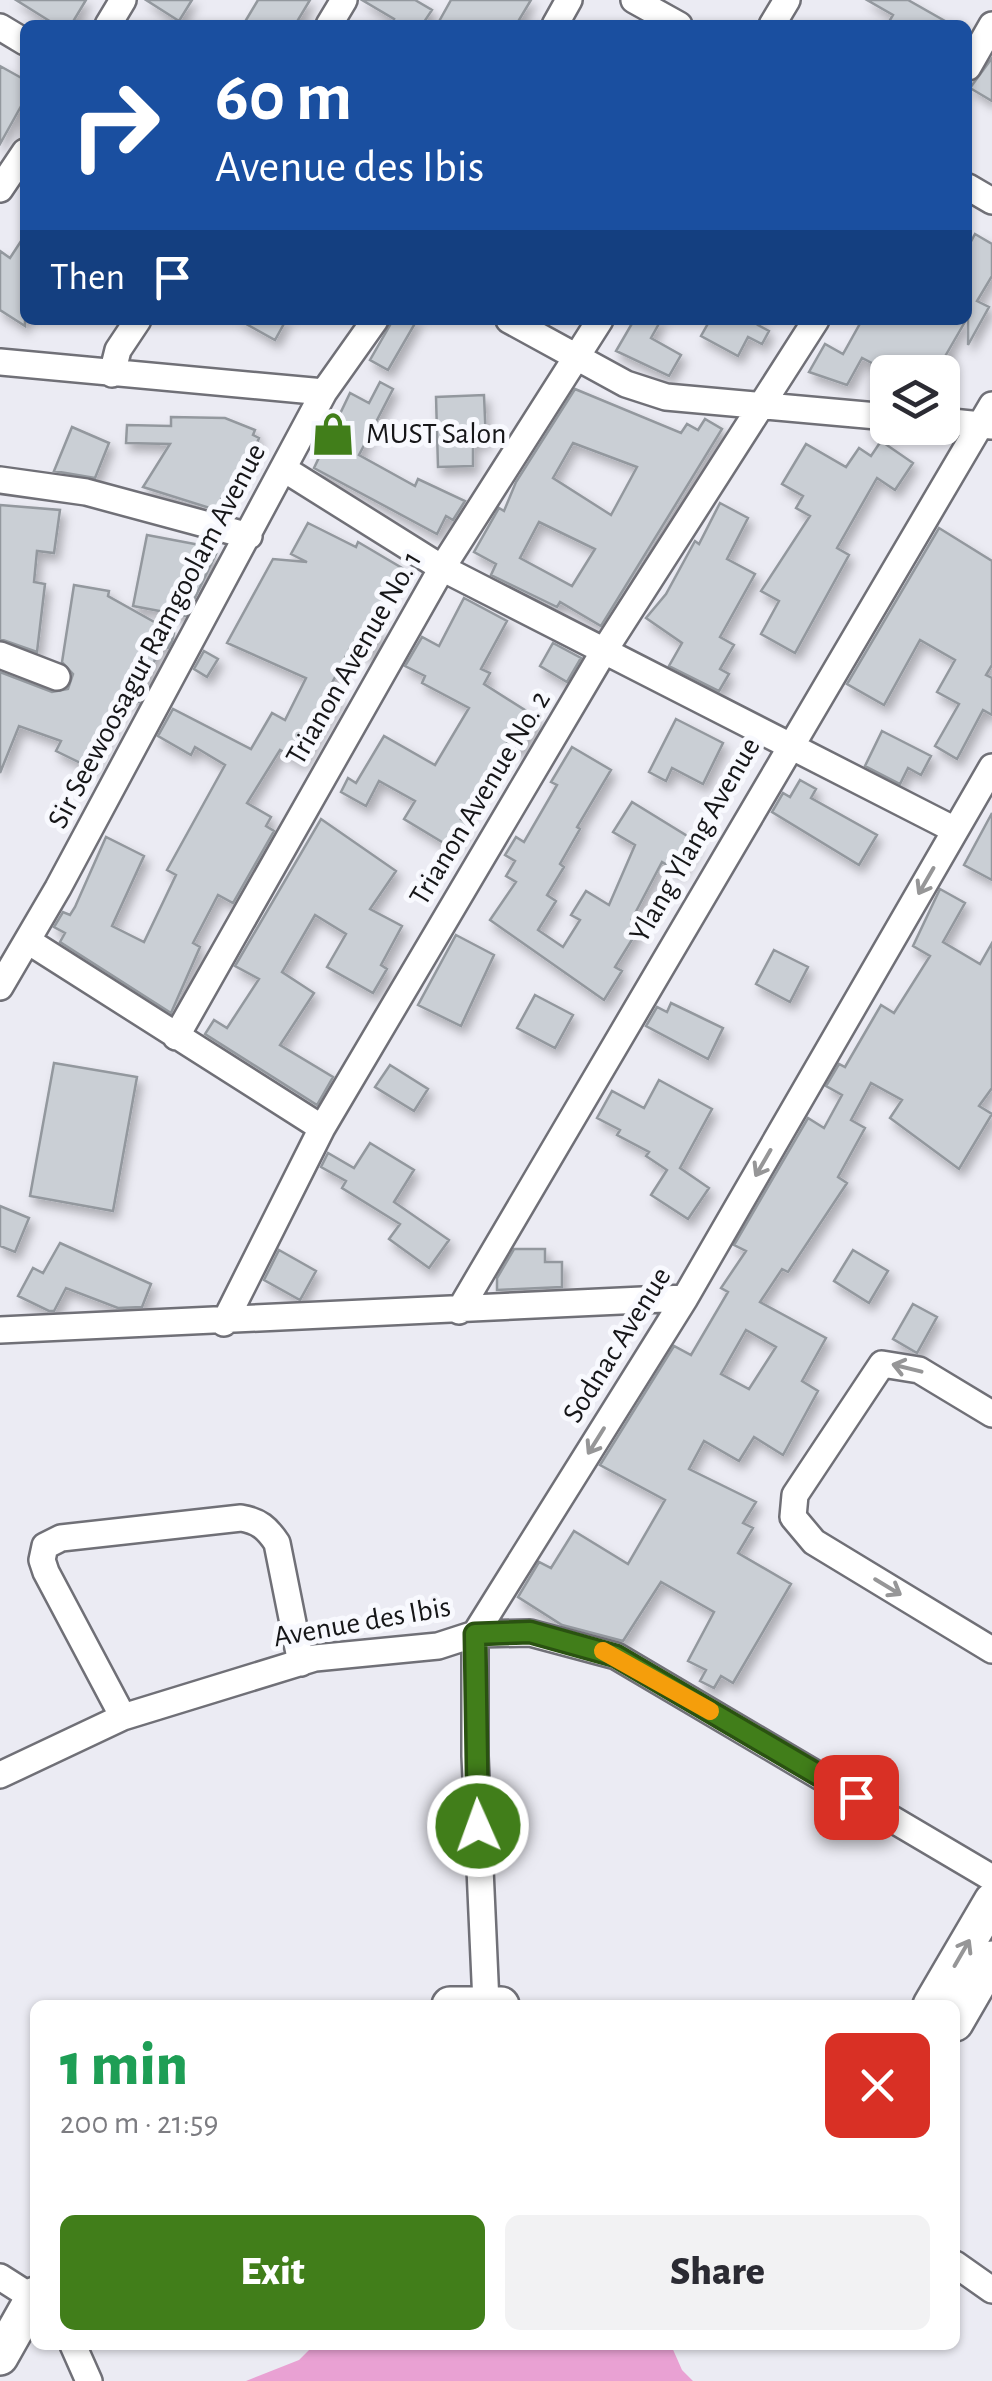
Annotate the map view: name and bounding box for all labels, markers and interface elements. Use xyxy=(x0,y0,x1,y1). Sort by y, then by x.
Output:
icon: right xyxy=(50,60,180,190)
text: 60 m xyxy=(215,63,352,133)
text: Avenue des Ibis xyxy=(215,145,484,190)
icon: arrive xyxy=(145,250,200,305)
text: Then xyxy=(50,259,125,297)
map controls xyxy=(870,355,960,445)
button: layers xyxy=(870,355,960,445)
shop icon: MUST Salon xyxy=(309,410,357,458)
place label: MUST Salon xyxy=(366,419,507,449)
street label: Sir Seewoosagur Ramgoolam Avenue xyxy=(43,439,271,833)
street label: Trianon Avenue No. 1 xyxy=(281,546,427,770)
street label: Trianon Avenue No. 2 xyxy=(404,685,556,911)
street label: Ylang Ylang Avenue xyxy=(624,732,766,948)
one-way arrow xyxy=(915,866,935,895)
one-way arrow xyxy=(753,1148,773,1176)
street label: Sodnac Avenue xyxy=(557,1262,677,1428)
one-way arrow xyxy=(891,1358,923,1376)
one-way arrow xyxy=(585,1426,606,1455)
one-way arrow xyxy=(873,1577,902,1597)
street label: Avenue des Ibis xyxy=(271,1592,453,1652)
pin xyxy=(814,1755,899,1840)
icon: arrive xyxy=(829,1770,884,1825)
position arrow xyxy=(426,1774,530,1878)
one-way arrow xyxy=(952,1939,972,1968)
button: close xyxy=(825,2033,930,2138)
text: 1 min xyxy=(60,2036,188,2096)
text: 200 m · 21:59 xyxy=(60,2107,218,2139)
button: Exit xyxy=(60,2215,485,2330)
button: Share xyxy=(505,2215,930,2330)

